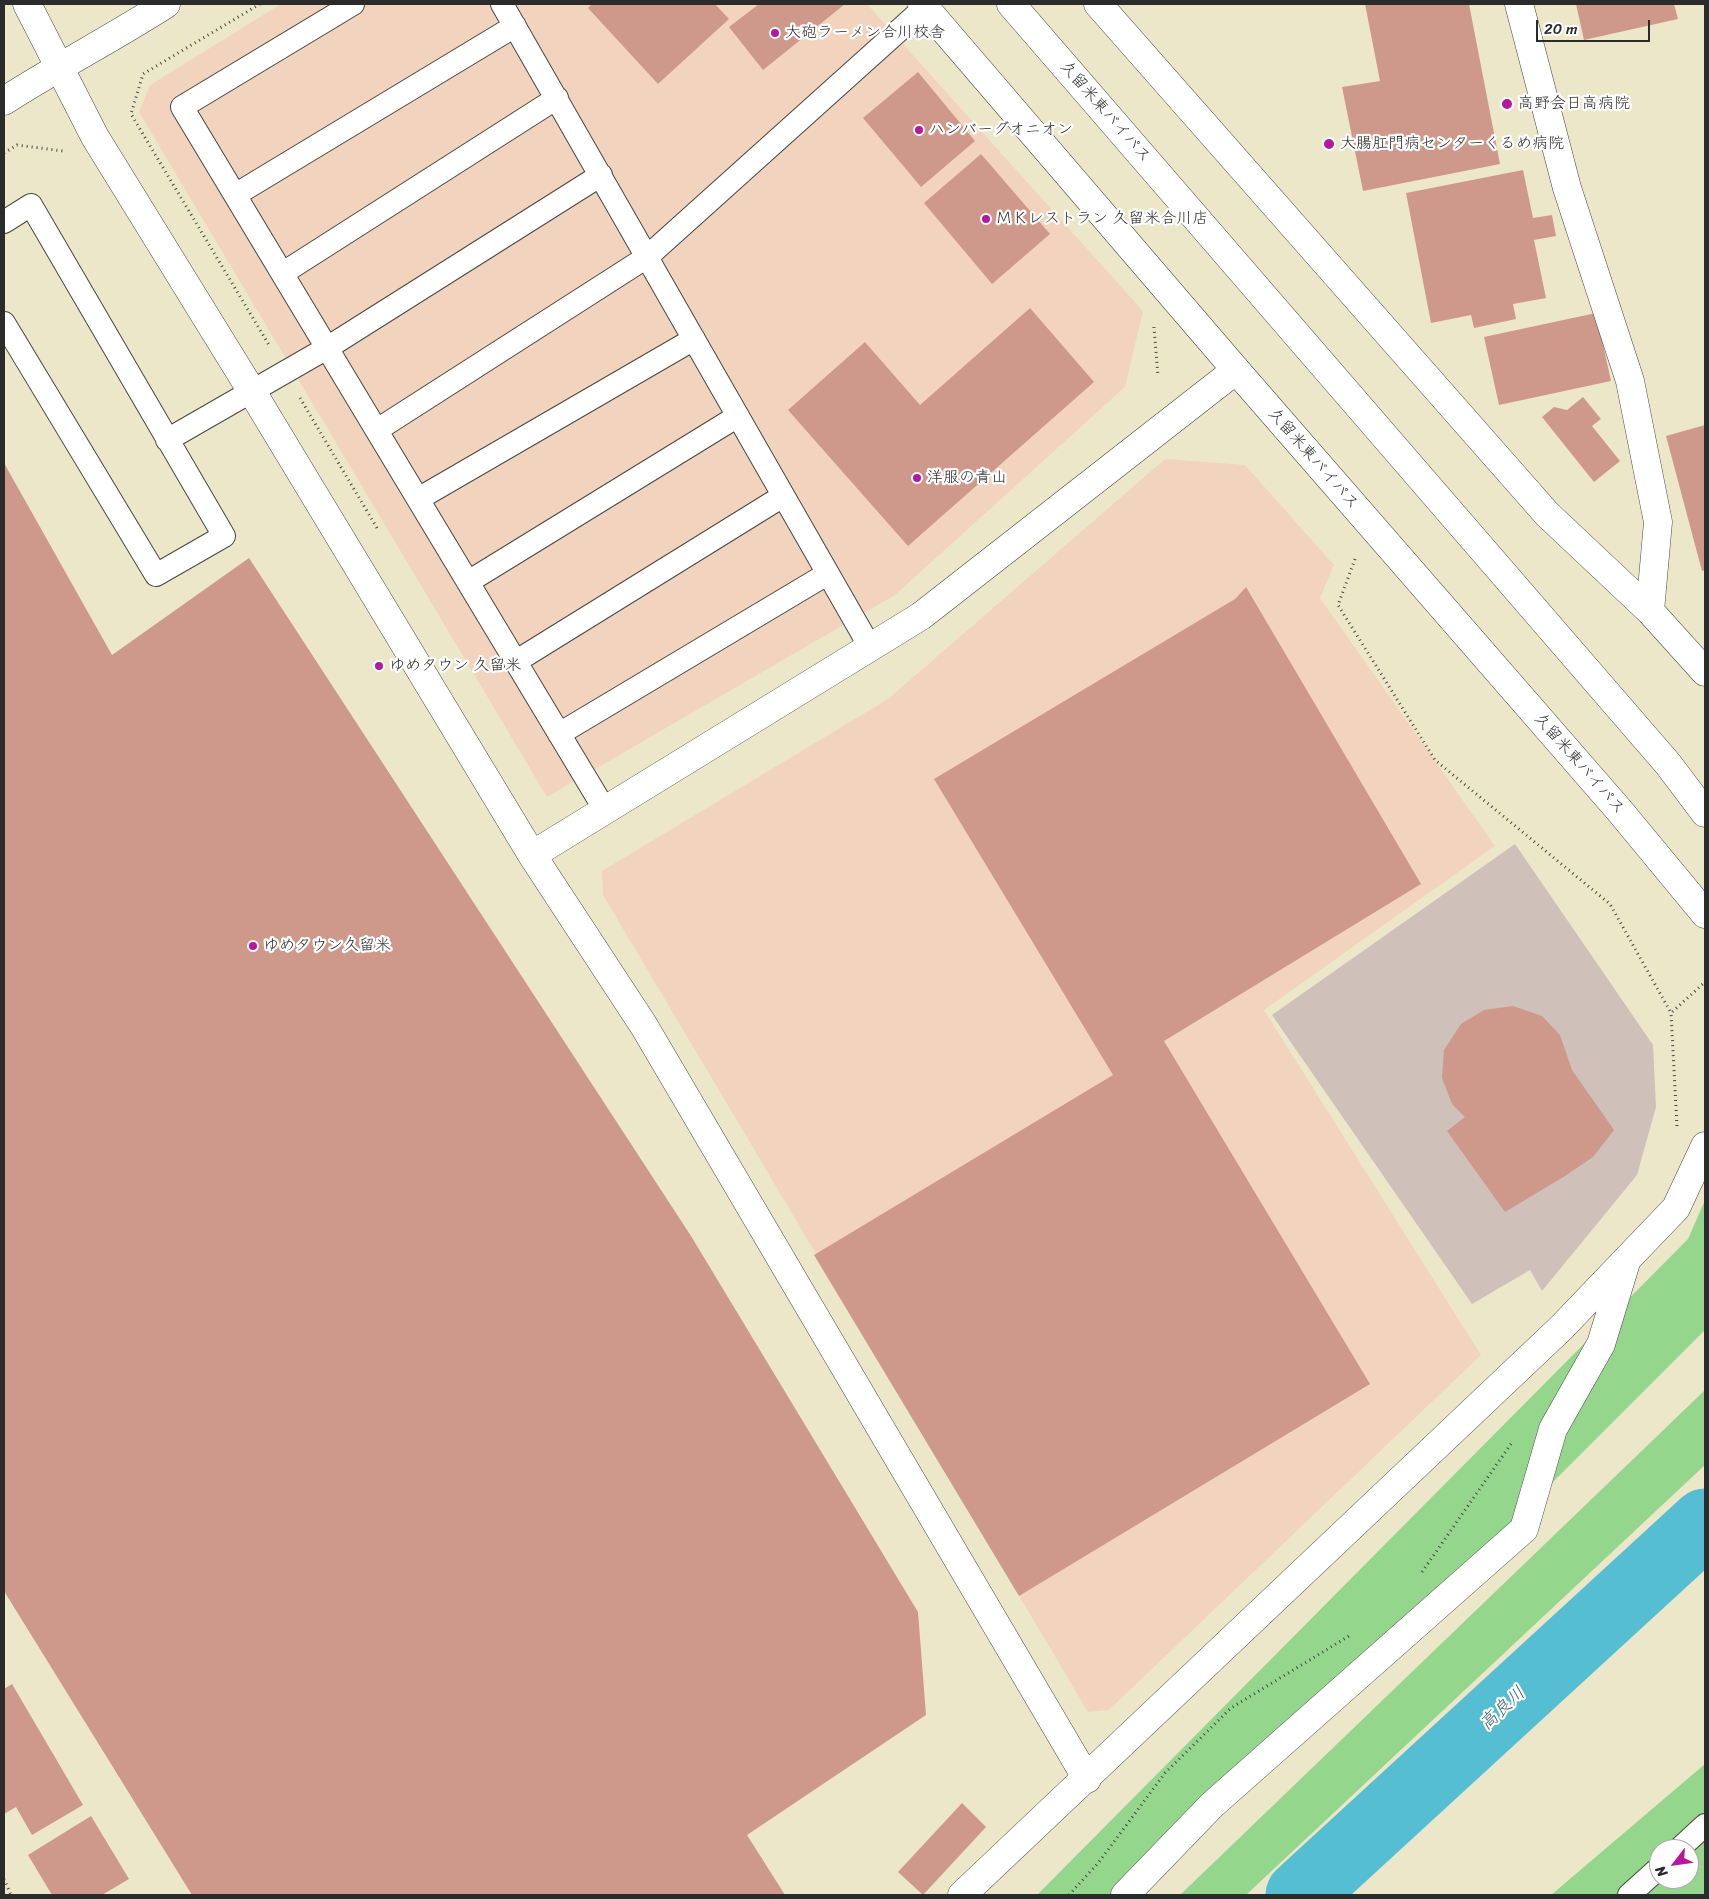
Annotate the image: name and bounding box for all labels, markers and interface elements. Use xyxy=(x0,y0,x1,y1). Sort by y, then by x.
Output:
scale bar xyxy=(1539,10,1653,42)
text: 20 m xyxy=(1544,16,1578,42)
place label: 大砲ラーメン合川校舎 xyxy=(785,23,945,43)
marker: 大砲ラーメン合川校舎 xyxy=(769,27,781,39)
street label: 久留米東バイパス xyxy=(1056,57,1154,167)
place label: 高野会日高病院 xyxy=(1518,94,1630,114)
marker: 高野会日高病院 xyxy=(1500,97,1514,111)
place label: ハンバーグオニオン xyxy=(929,120,1073,140)
marker: ハンバーグオニオン xyxy=(913,124,925,136)
place label: 大腸肛門病センターくるめ病院 xyxy=(1340,134,1564,154)
marker: 大腸肛門病センターくるめ病院 xyxy=(1322,137,1336,151)
place label: ＭＫレストラン 久留米合川店 xyxy=(996,209,1208,229)
marker: ＭＫレストラン 久留米合川店 xyxy=(980,213,992,225)
street label: 久留米東バイパス xyxy=(1264,404,1362,514)
place label: 洋服の青山 xyxy=(927,468,1007,488)
marker: 洋服の青山 xyxy=(911,472,923,484)
place label: ゆめタウン 久留米 xyxy=(389,656,521,676)
marker: ゆめタウン 久留米 xyxy=(373,660,385,672)
street label: 久留米東バイパス xyxy=(1530,709,1628,819)
place label: ゆめタウン久留米 xyxy=(263,936,391,956)
marker: ゆめタウン久留米 xyxy=(247,940,259,952)
water label: 高良川 xyxy=(1476,1683,1530,1735)
north arrow xyxy=(1649,1839,1699,1889)
text: N xyxy=(1648,1861,1675,1882)

